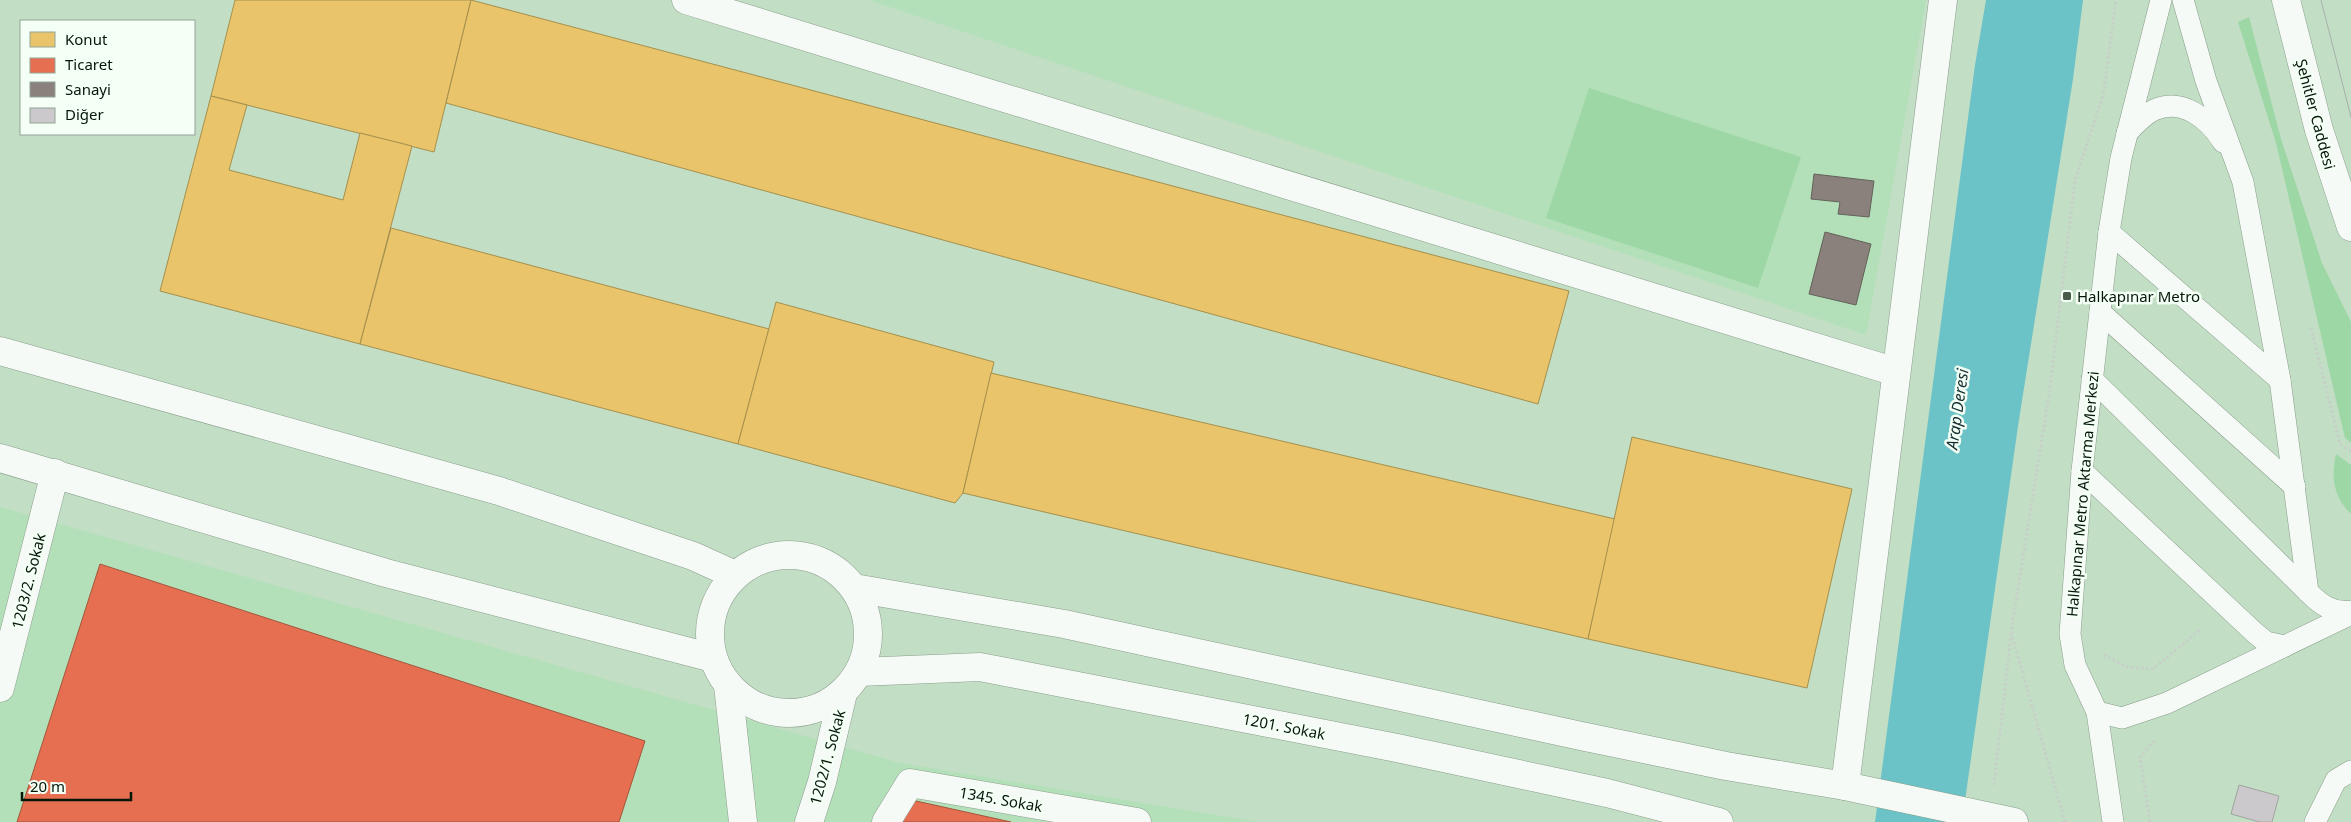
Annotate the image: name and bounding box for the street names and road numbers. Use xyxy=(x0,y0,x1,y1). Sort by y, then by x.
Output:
street label: Şehitler Caddesi xyxy=(2292,57,2340,171)
street label: Halkapınar Metro Aktarma Merkezi xyxy=(2061,370,2103,618)
street label: 1203/2. Sokak xyxy=(6,531,50,631)
street label: 1202/1. Sokak xyxy=(805,707,849,807)
street label: 1201. Sokak xyxy=(1241,708,1327,744)
street label: 1345. Sokak xyxy=(958,782,1044,816)

